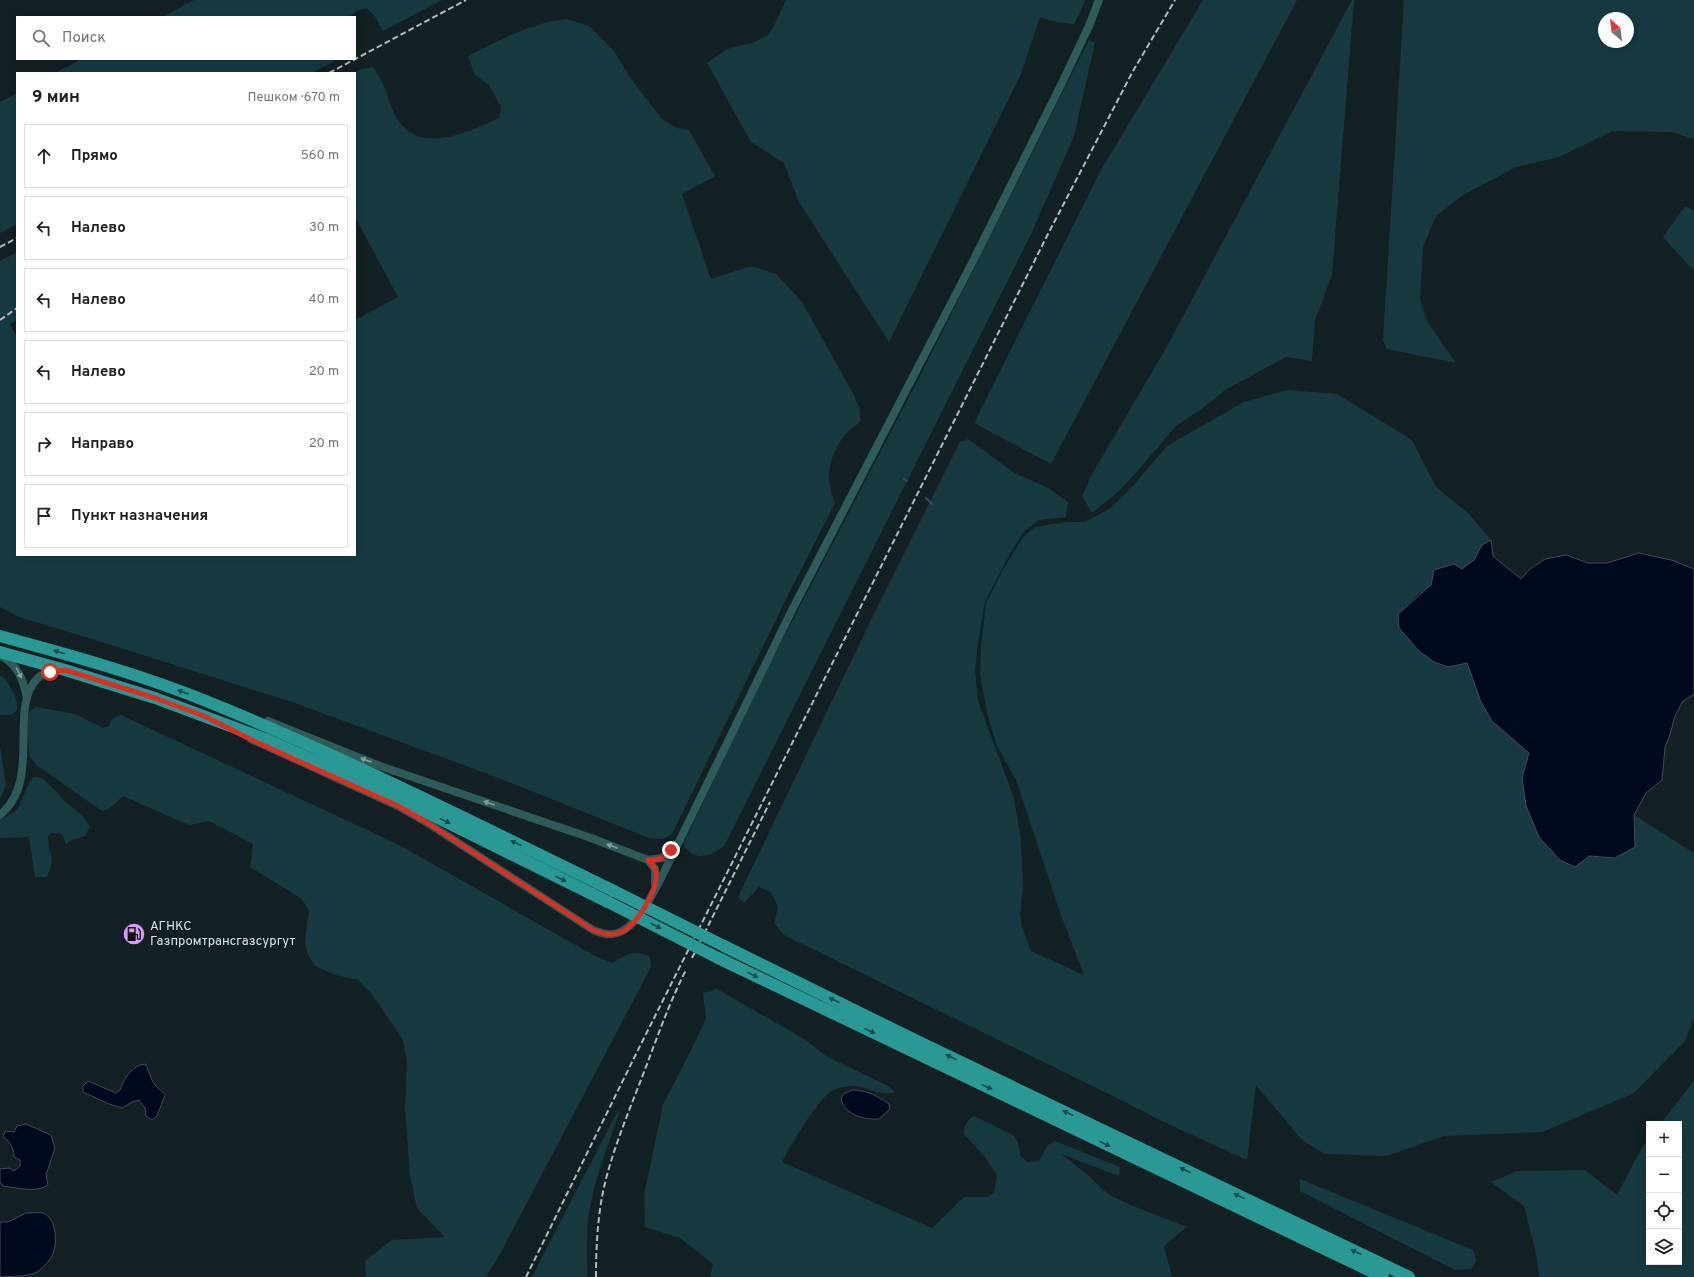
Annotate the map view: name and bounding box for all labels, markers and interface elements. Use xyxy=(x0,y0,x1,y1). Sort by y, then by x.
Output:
north arrow xyxy=(1598,12,1634,48)
search box xyxy=(16,16,356,60)
icon: search xyxy=(30,27,52,49)
text: Поиск xyxy=(62,29,106,48)
text: 9 мин xyxy=(32,87,80,109)
text: Пешком · 670 m xyxy=(247,90,340,106)
icon: ahead xyxy=(33,145,55,167)
text: Прямо xyxy=(71,147,118,166)
text: 560 m xyxy=(301,148,339,164)
icon: left xyxy=(33,217,55,239)
text: Налево xyxy=(71,219,126,238)
text: 30 m xyxy=(309,220,339,236)
icon: left xyxy=(33,289,55,311)
text: Налево xyxy=(71,291,126,310)
text: 40 m xyxy=(309,292,339,308)
icon: left xyxy=(33,361,55,383)
text: Налево xyxy=(71,363,126,382)
text: 20 m xyxy=(309,364,339,380)
icon: right xyxy=(33,433,55,455)
text: Направо xyxy=(71,435,134,454)
text: 20 m xyxy=(309,436,339,452)
icon: arrive xyxy=(33,505,55,527)
text: Пункт назначения xyxy=(71,507,208,526)
one-way arrow xyxy=(53,649,65,655)
route start xyxy=(41,663,59,681)
one-way arrow xyxy=(16,667,22,679)
one-way arrow xyxy=(176,689,188,695)
one-way arrow xyxy=(360,757,372,763)
one-way arrow xyxy=(483,799,495,805)
one-way arrow xyxy=(439,818,451,824)
one-way arrow xyxy=(510,840,522,847)
route end xyxy=(662,841,680,859)
one-way arrow xyxy=(606,842,618,848)
one-way arrow xyxy=(556,876,567,882)
place label: АГНКС Газпромтрансгазсургут xyxy=(150,919,295,950)
fuel station icon: АГНКС Газпромтрансгазсургут xyxy=(121,921,147,947)
one-way arrow xyxy=(650,923,661,929)
one-way arrow xyxy=(747,972,759,978)
one-way arrow xyxy=(828,997,840,1003)
one-way arrow xyxy=(865,1028,876,1034)
one-way arrow xyxy=(945,1054,956,1060)
one-way arrow xyxy=(982,1084,993,1090)
one-way arrow xyxy=(1062,1110,1074,1116)
map controls xyxy=(1646,1121,1682,1265)
button: + xyxy=(1646,1121,1682,1157)
one-way arrow xyxy=(1099,1141,1110,1147)
button: − xyxy=(1646,1157,1682,1193)
one-way arrow xyxy=(1179,1167,1191,1173)
one-way arrow xyxy=(1233,1193,1244,1199)
button: locate xyxy=(1646,1193,1682,1229)
button: layers xyxy=(1646,1229,1682,1265)
one-way arrow xyxy=(1350,1249,1362,1255)

